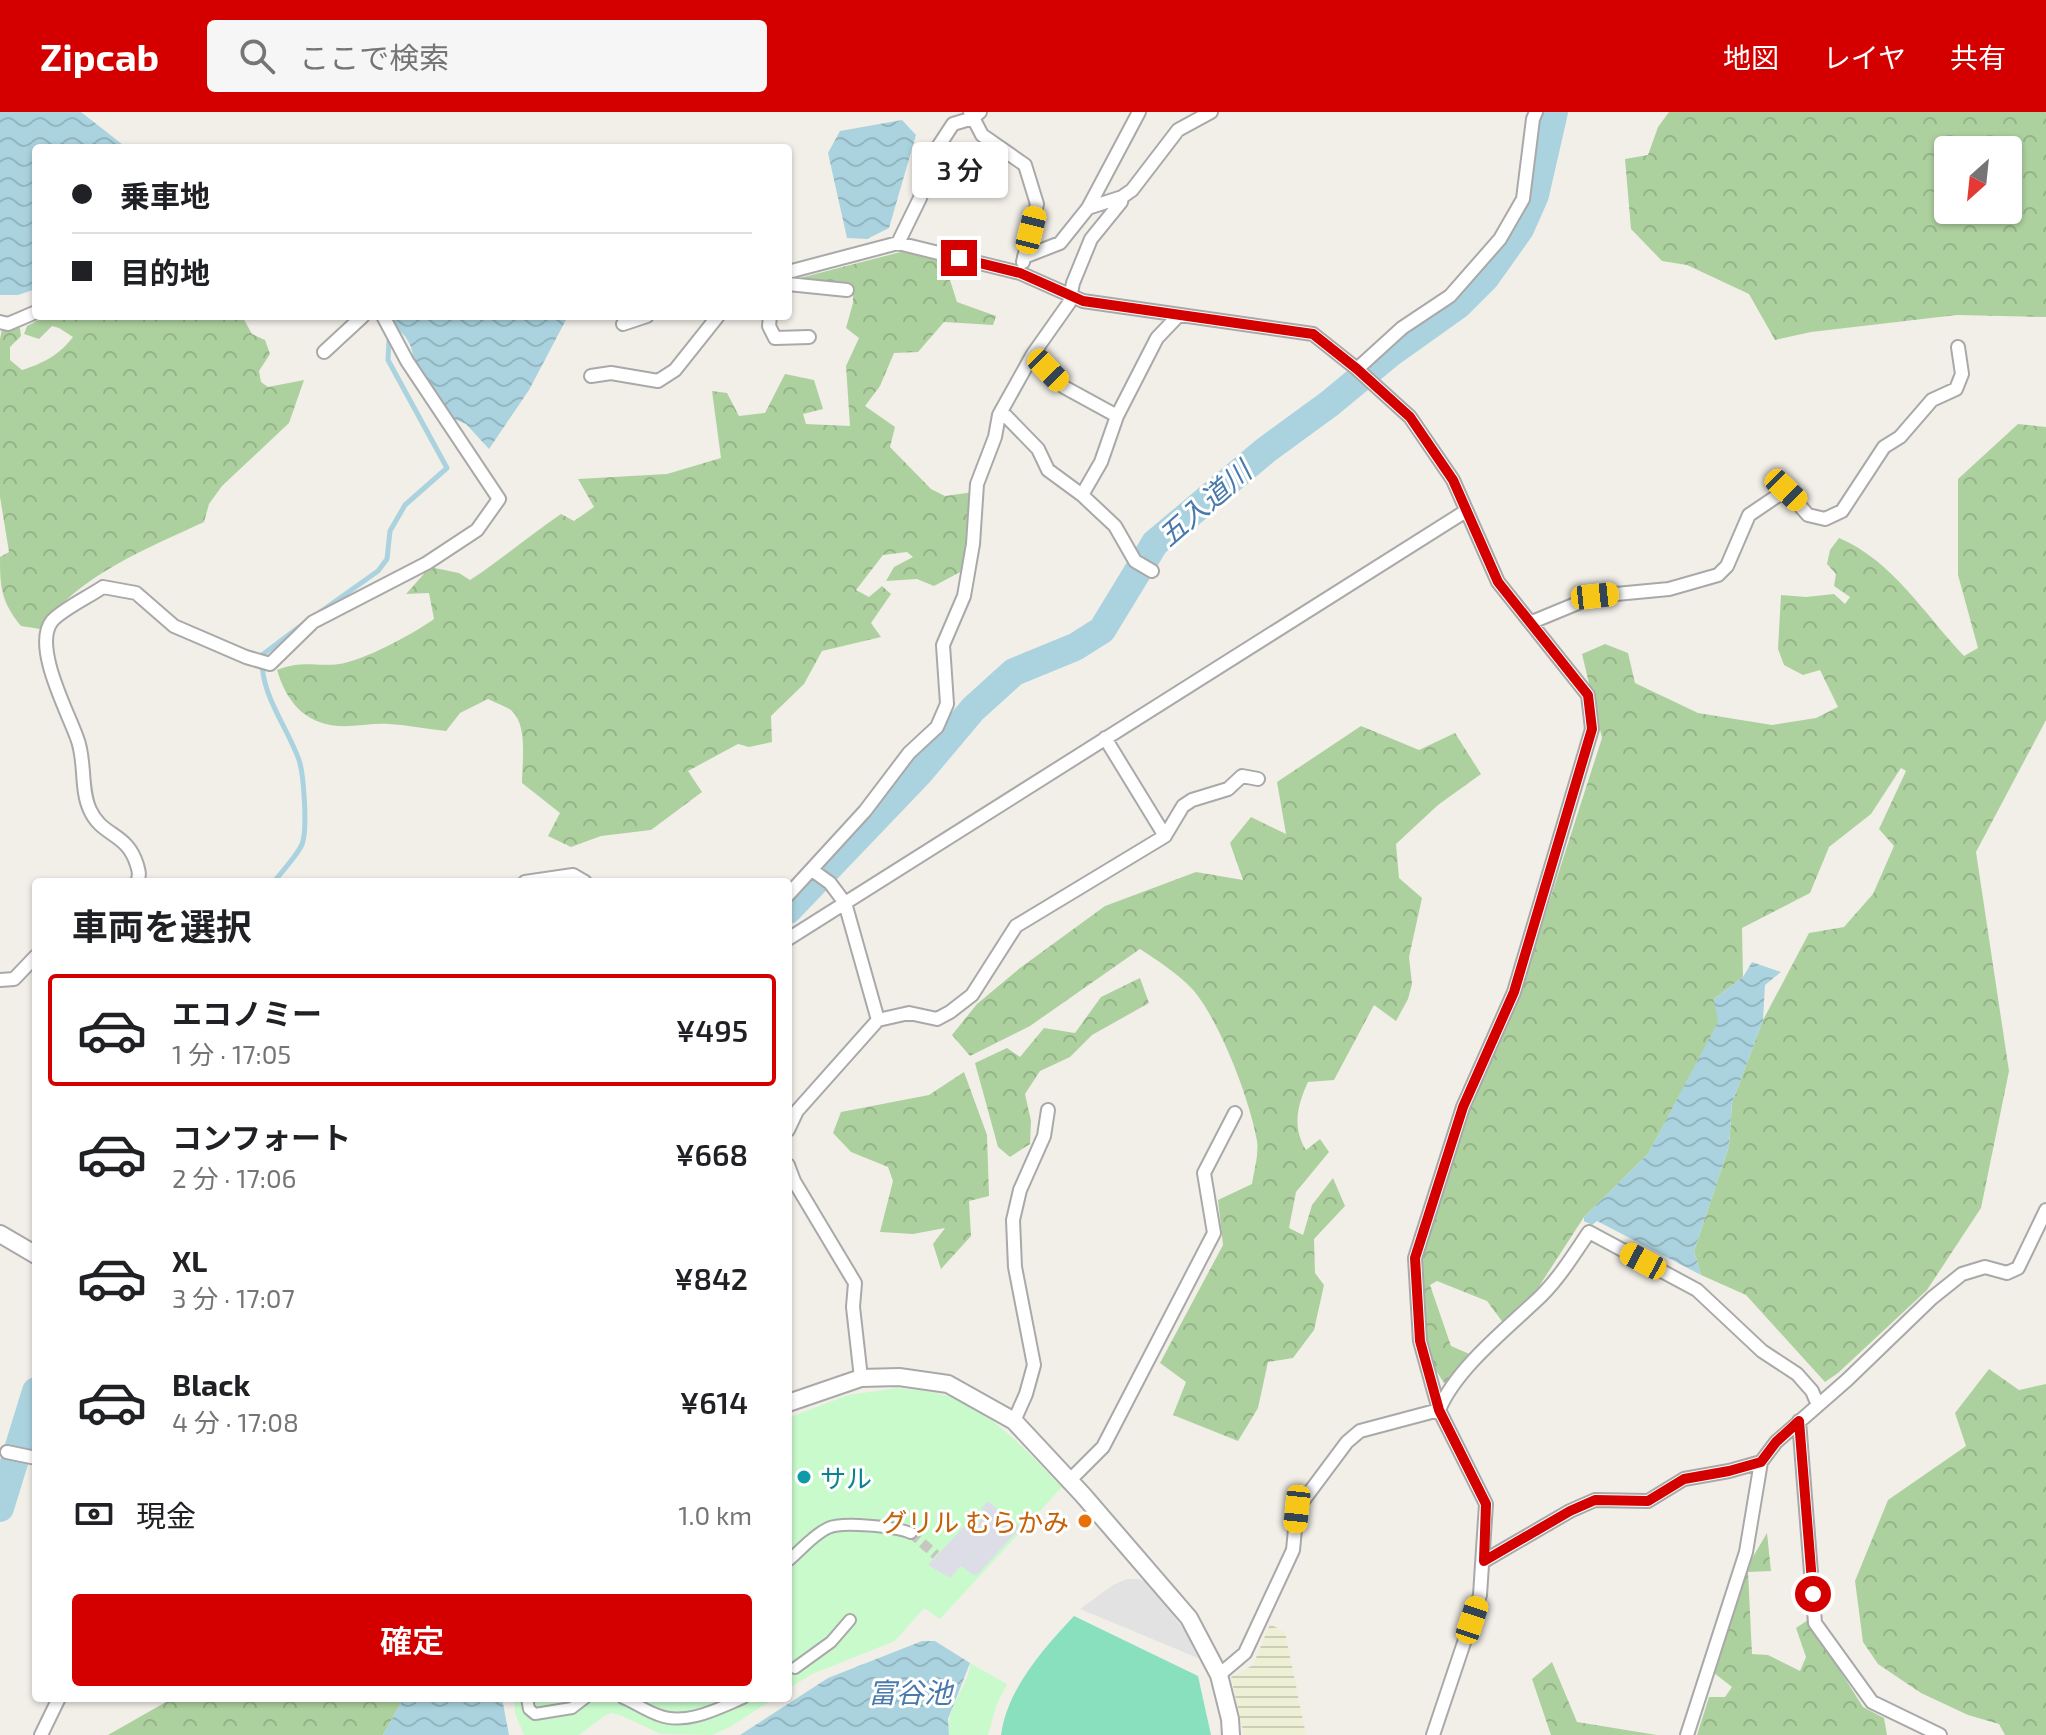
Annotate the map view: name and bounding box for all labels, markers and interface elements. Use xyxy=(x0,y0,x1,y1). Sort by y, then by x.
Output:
search box xyxy=(207,20,767,92)
text: Zipcab xyxy=(40,33,159,79)
icon: search xyxy=(235,34,279,78)
text: ここで検索 xyxy=(299,39,449,75)
text: 地図 xyxy=(1723,40,1779,74)
text: レイヤ xyxy=(1823,40,1906,74)
text: 共有 xyxy=(1950,40,2006,74)
north arrow xyxy=(1934,136,2022,224)
map controls xyxy=(1934,136,2022,224)
callout: 3 分 xyxy=(911,142,1007,198)
text: 3 分 xyxy=(937,154,983,185)
text: 乗車地 xyxy=(120,177,210,213)
car xyxy=(1014,204,1048,256)
route end xyxy=(941,240,977,276)
text: 目的地 xyxy=(120,254,210,290)
car xyxy=(1023,344,1073,396)
water label: 五入道川 xyxy=(1151,451,1260,553)
car xyxy=(1760,465,1812,515)
car xyxy=(1570,582,1620,610)
text: 車両を選択 xyxy=(72,904,252,947)
icon: car xyxy=(76,994,148,1066)
text: エコノミー xyxy=(172,995,322,1031)
text: ¥495 xyxy=(676,1012,748,1048)
text: 1 分 · 17:05 xyxy=(172,1038,291,1069)
icon: car xyxy=(76,1118,148,1190)
text: コンフォート xyxy=(172,1119,351,1155)
text: ¥668 xyxy=(675,1136,748,1172)
text: 2 分 · 17:06 xyxy=(172,1162,297,1193)
car xyxy=(1616,1239,1670,1283)
icon: car xyxy=(76,1242,148,1314)
text: XL xyxy=(172,1242,207,1278)
text: ¥842 xyxy=(674,1260,748,1296)
text: 3 分 · 17:07 xyxy=(172,1282,295,1313)
icon: car xyxy=(76,1366,148,1438)
text: Black xyxy=(172,1366,250,1402)
text: ¥614 xyxy=(680,1384,748,1420)
text: 4 分 · 17:08 xyxy=(172,1406,299,1437)
place label: サル xyxy=(820,1462,872,1493)
marker: サル xyxy=(795,1468,813,1486)
car xyxy=(1283,1484,1311,1534)
icon: cash xyxy=(72,1492,116,1536)
text: 現金 xyxy=(136,1497,196,1533)
text: 1.0 km xyxy=(678,1499,752,1530)
place label: グリル むらかみ xyxy=(881,1506,1069,1537)
marker: グリル むらかみ xyxy=(1076,1512,1094,1530)
route start xyxy=(1795,1576,1831,1612)
car xyxy=(1453,1593,1491,1647)
button: 確定 xyxy=(72,1594,752,1686)
water label: 富谷池 xyxy=(868,1675,955,1709)

